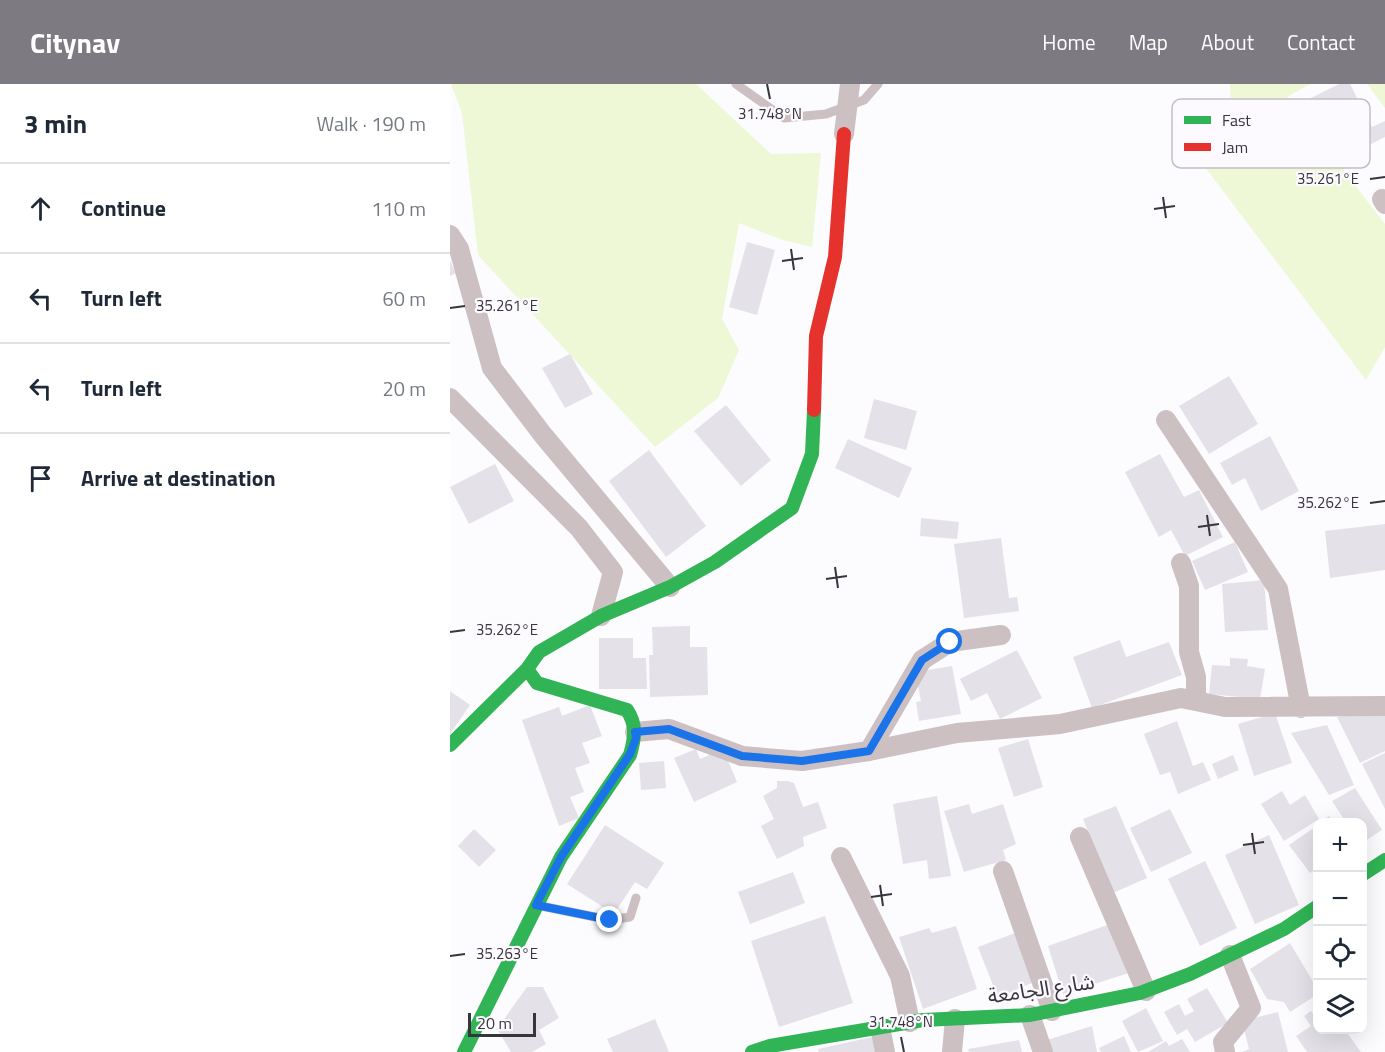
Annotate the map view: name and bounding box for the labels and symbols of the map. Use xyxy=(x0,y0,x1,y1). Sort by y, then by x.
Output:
legend xyxy=(1172,99,1370,168)
text: 31.748°N xyxy=(738,102,802,125)
text: Fast xyxy=(1222,108,1251,132)
text: Jam xyxy=(1222,135,1248,159)
text: 35.261°E xyxy=(1297,167,1359,190)
text: 35.261°E xyxy=(476,294,538,317)
text: 35.262°E xyxy=(1297,491,1359,514)
text: 35.262°E xyxy=(476,618,538,641)
route start xyxy=(936,628,962,654)
route end xyxy=(596,906,622,932)
text: 35.263°E xyxy=(476,942,538,965)
street label: شارع الجامعة xyxy=(985,965,1097,1011)
scale bar xyxy=(468,1010,536,1038)
text: 31.748°N xyxy=(869,1010,933,1033)

